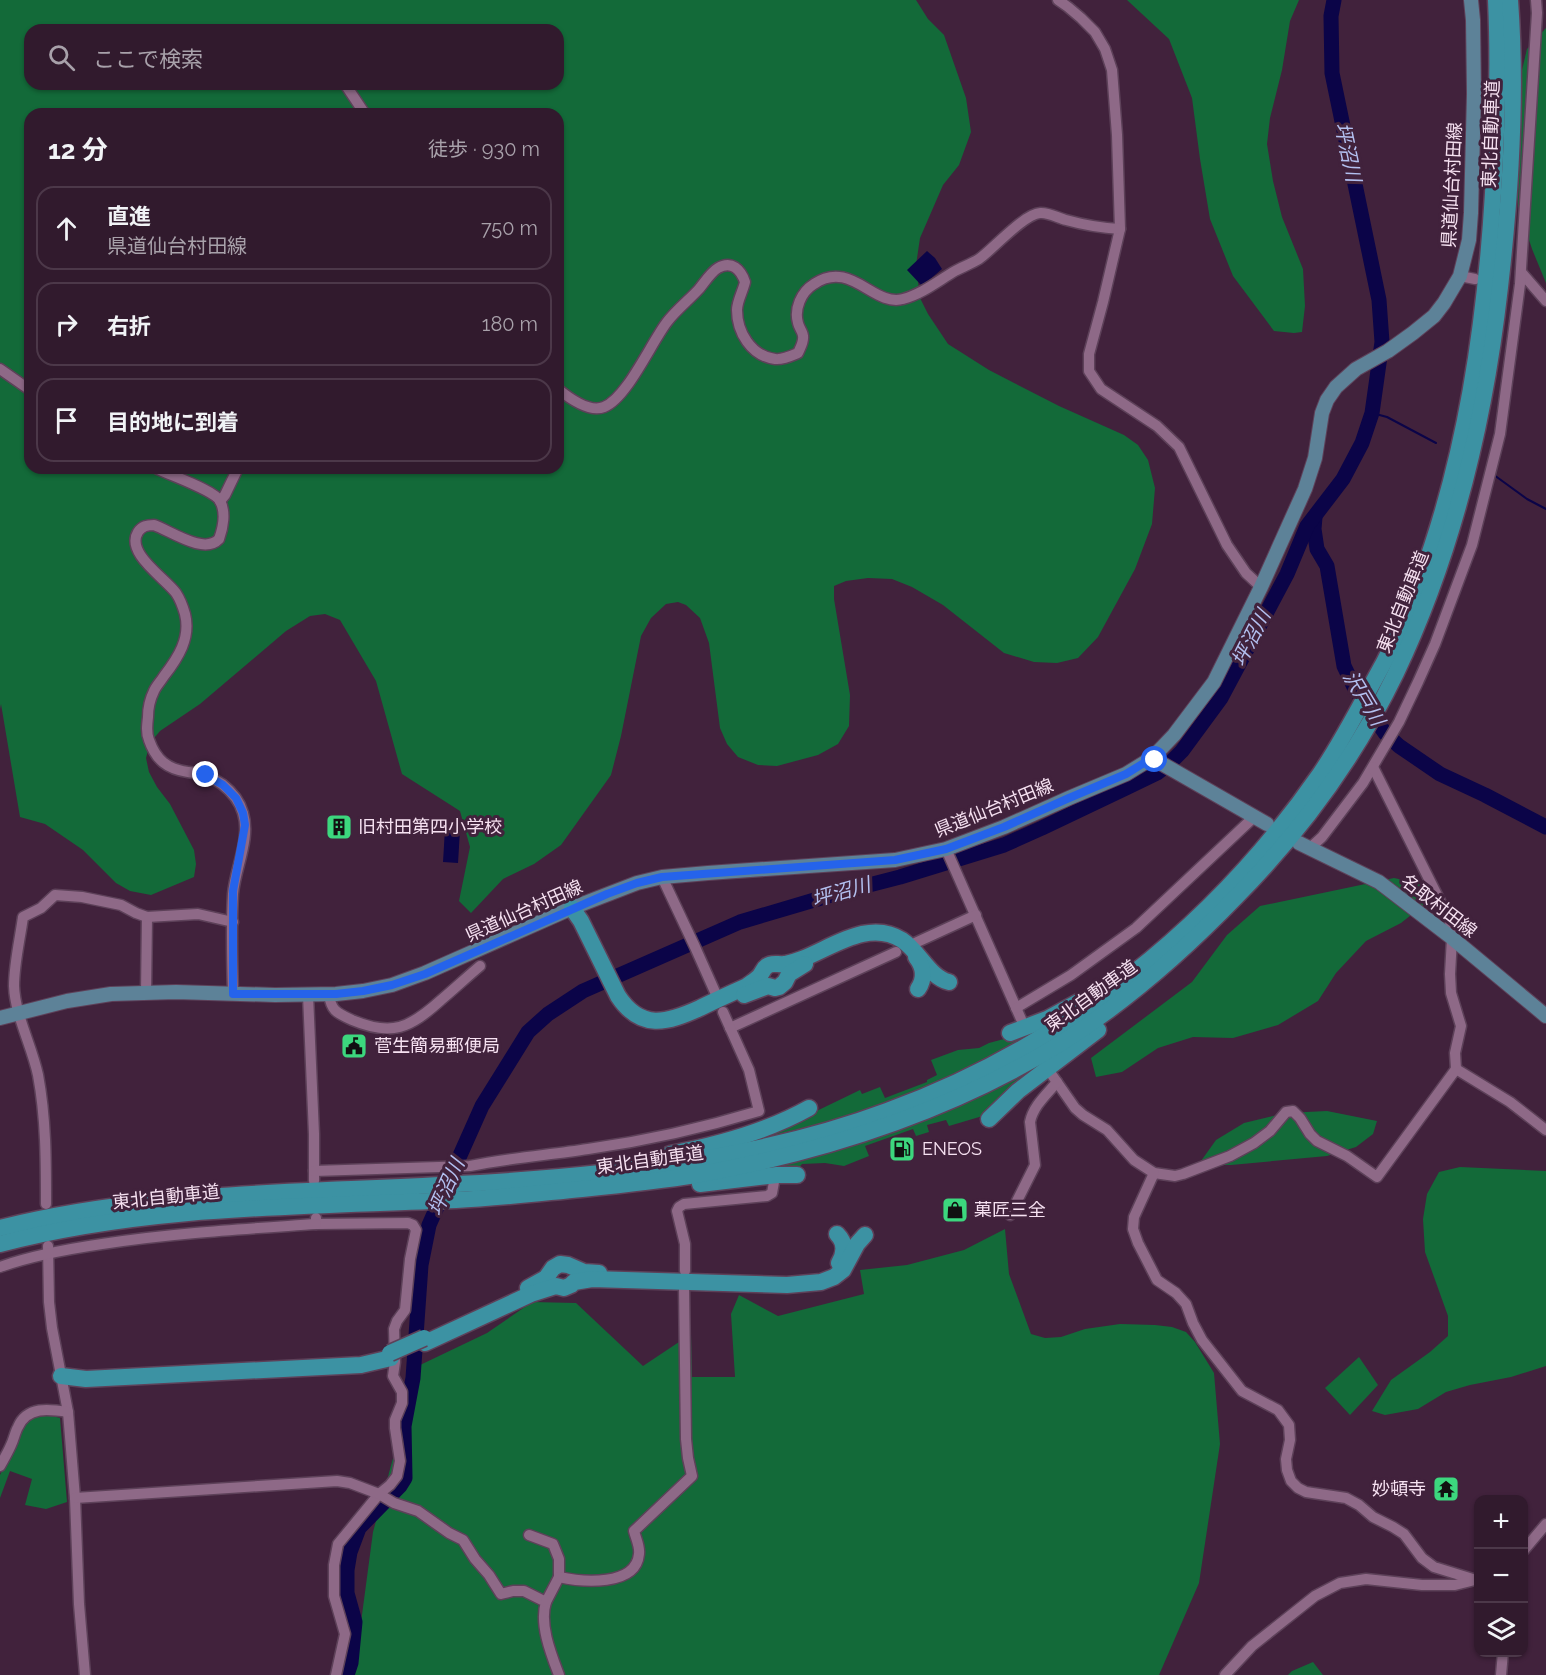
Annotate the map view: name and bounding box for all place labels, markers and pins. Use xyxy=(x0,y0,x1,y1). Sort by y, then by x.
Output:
building icon: 旧村田第四小学校 xyxy=(324,812,354,842)
place label: 旧村田第四小学校 xyxy=(358,816,502,837)
public building icon: 菅生簡易郵便局 xyxy=(339,1031,369,1061)
place label: 菅生簡易郵便局 xyxy=(374,1035,500,1056)
fuel station icon: ENEOS xyxy=(887,1134,917,1164)
place label: ENEOS xyxy=(922,1138,982,1159)
shop icon: 菓匠三全 xyxy=(940,1195,970,1225)
place label: 菓匠三全 xyxy=(974,1199,1046,1220)
temple icon: 妙頓寺 xyxy=(1431,1474,1461,1504)
place label: 妙頓寺 xyxy=(1372,1478,1426,1499)

